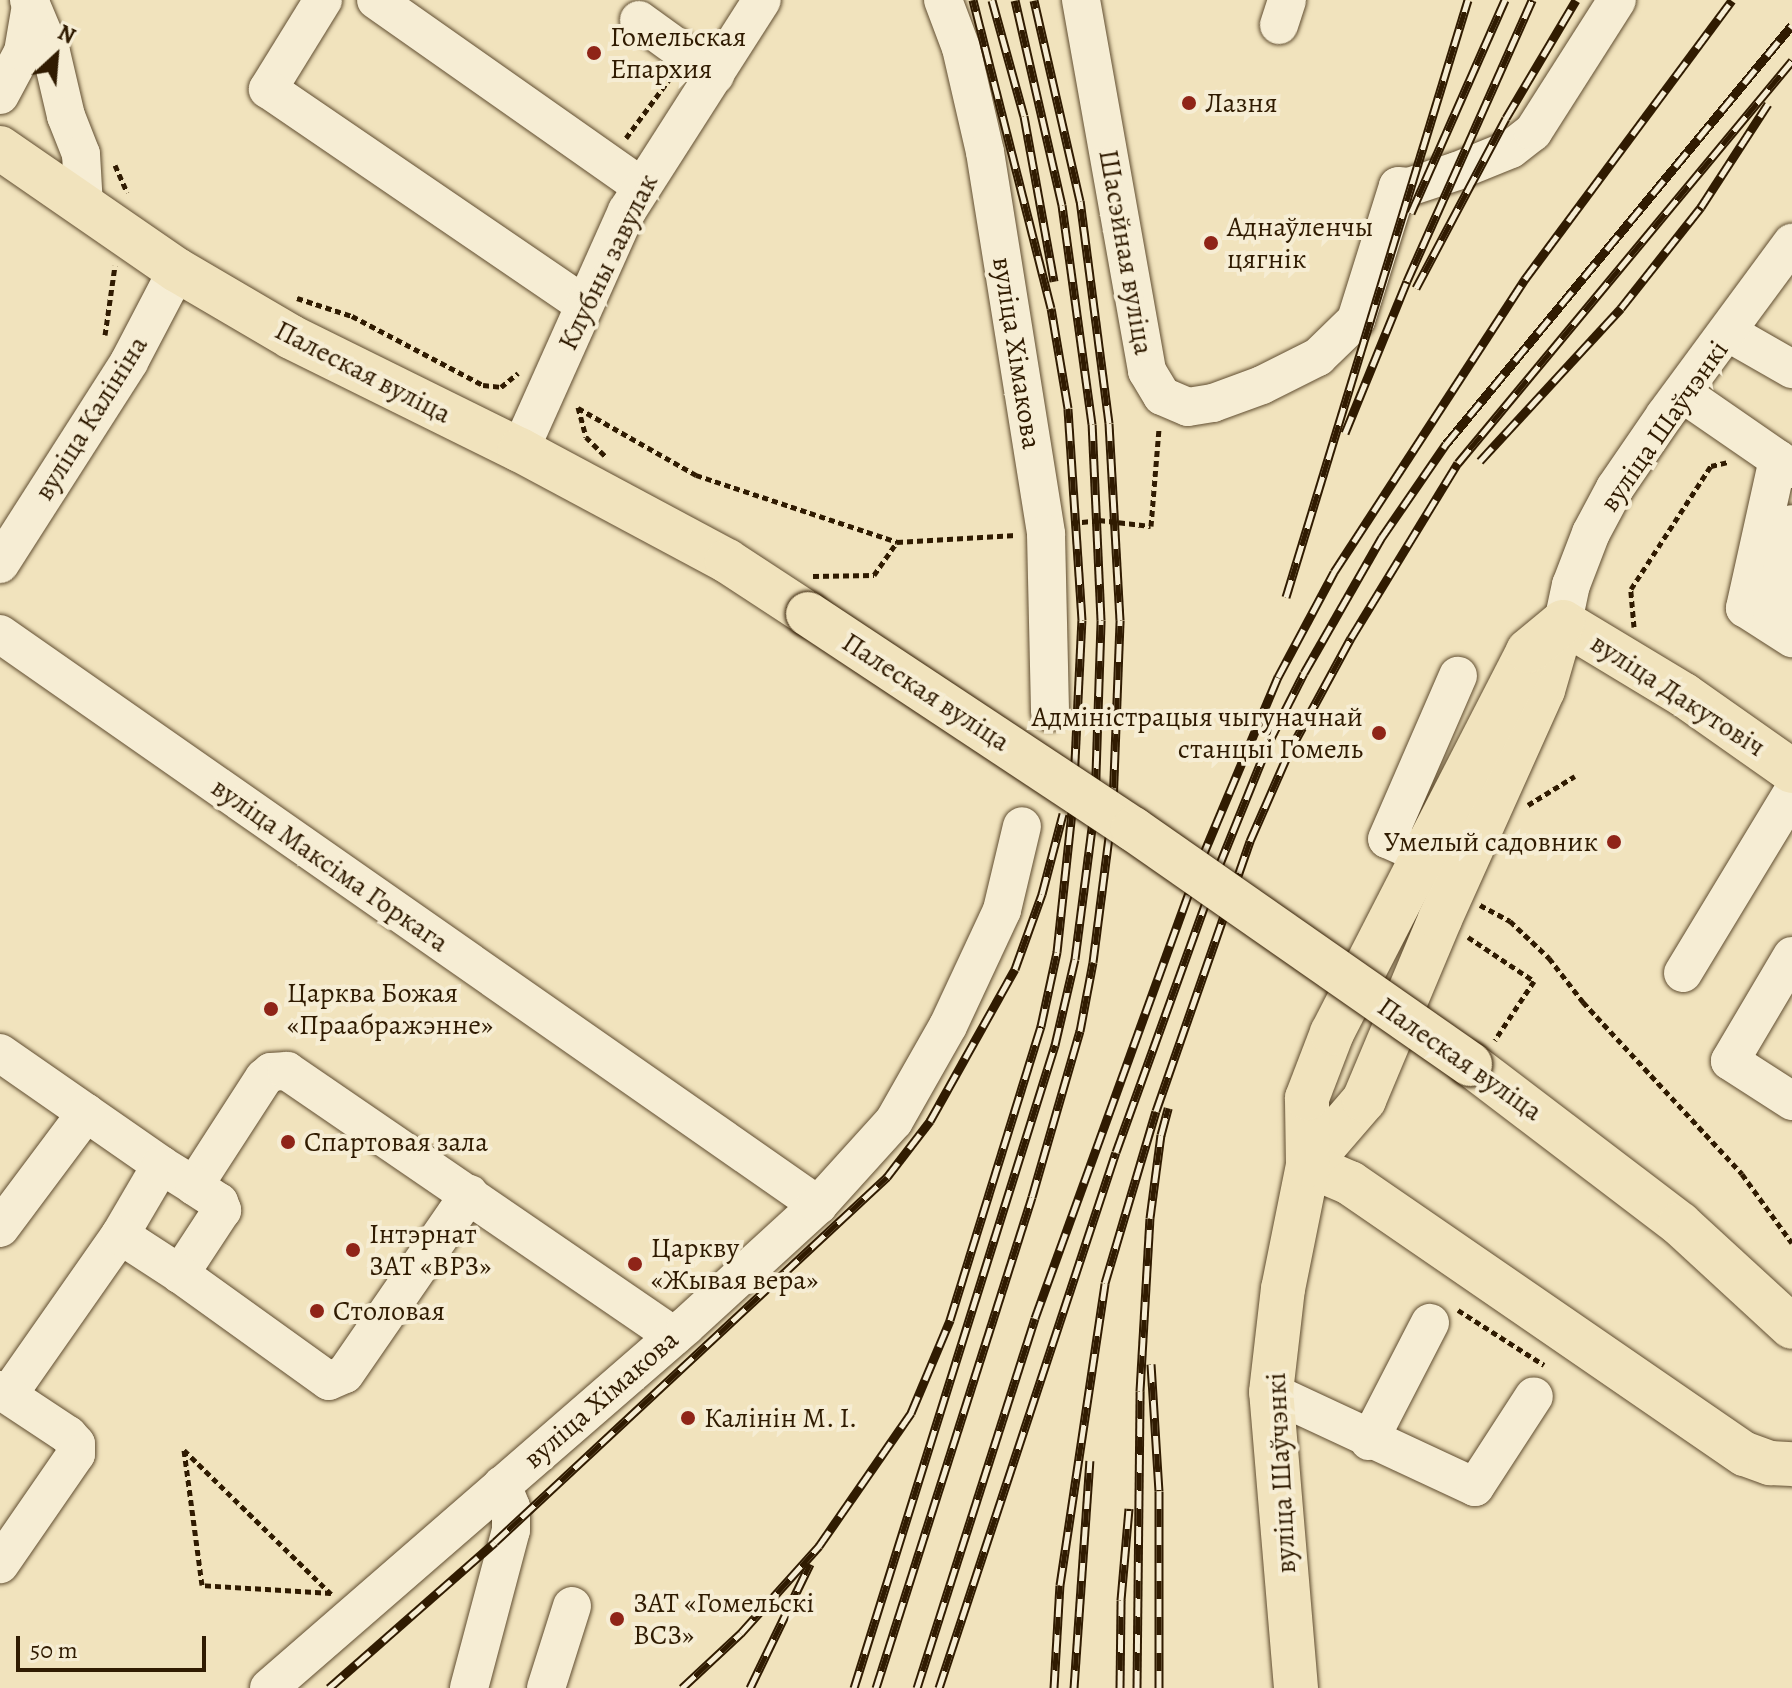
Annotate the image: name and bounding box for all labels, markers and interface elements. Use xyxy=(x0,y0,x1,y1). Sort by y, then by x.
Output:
north arrow xyxy=(16,16,96,96)
text: N xyxy=(53,17,80,51)
place label: Гомельская Епархия xyxy=(610,20,746,86)
marker: Гомельская Епархия xyxy=(585,44,603,62)
place label: Лазня xyxy=(1205,86,1277,120)
marker: Лазня xyxy=(1180,94,1198,112)
street label: Шасэйная вуліца xyxy=(1091,147,1161,357)
street label: Клубны завулак xyxy=(551,168,665,356)
place label: Аднаўленчы цягнік xyxy=(1227,210,1374,276)
marker: Аднаўленчы цягнік xyxy=(1202,234,1220,252)
street label: вуліца Хімакова xyxy=(985,255,1049,451)
street label: Палеская вуліца xyxy=(269,313,457,431)
street label: вуліца Калініна xyxy=(27,330,155,506)
street label: вуліца Шаўчэнкі xyxy=(1593,334,1735,518)
street label: Палеская вуліца xyxy=(836,625,1016,759)
street label: вуліца Дакутовіч xyxy=(1585,626,1771,764)
place label: Адміністрацыя чыгуначнай станцыі Гомель xyxy=(1032,700,1363,766)
marker: Адміністрацыя чыгуначнай станцыі Гомель xyxy=(1370,724,1388,742)
street label: вуліца Максіма Горкага xyxy=(205,770,455,960)
place label: Умелый садовник xyxy=(1384,825,1598,859)
marker: Умелый садовник xyxy=(1605,833,1623,851)
place label: Царква Божая «Праабражэнне» xyxy=(287,976,493,1042)
street label: Палеская вуліца xyxy=(1371,990,1549,1128)
marker: Царква Божая «Праабражэнне» xyxy=(262,1000,280,1018)
place label: Спартовая зала xyxy=(304,1125,488,1159)
marker: Спартовая зала xyxy=(279,1133,297,1151)
place label: Інтэрнат ЗАТ «ВРЗ» xyxy=(369,1217,491,1283)
place label: Царкву «Жывая вера» xyxy=(651,1231,818,1297)
marker: Інтэрнат ЗАТ «ВРЗ» xyxy=(344,1241,362,1259)
marker: Царкву «Жывая вера» xyxy=(626,1255,644,1273)
place label: Столовая xyxy=(333,1294,445,1328)
marker: Столовая xyxy=(308,1302,326,1320)
street label: вуліца Хімакова xyxy=(517,1323,685,1475)
street label: вуліца Шаўчэнкі xyxy=(1259,1372,1303,1574)
place label: Калінін М. І. xyxy=(704,1401,858,1435)
marker: Калінін М. І. xyxy=(679,1409,697,1427)
place label: ЗАТ «Гомельскі ВСЗ» xyxy=(633,1586,814,1652)
marker: ЗАТ «Гомельскі ВСЗ» xyxy=(608,1610,626,1628)
scale bar xyxy=(20,1620,210,1670)
text: 50 m xyxy=(30,1634,78,1666)

